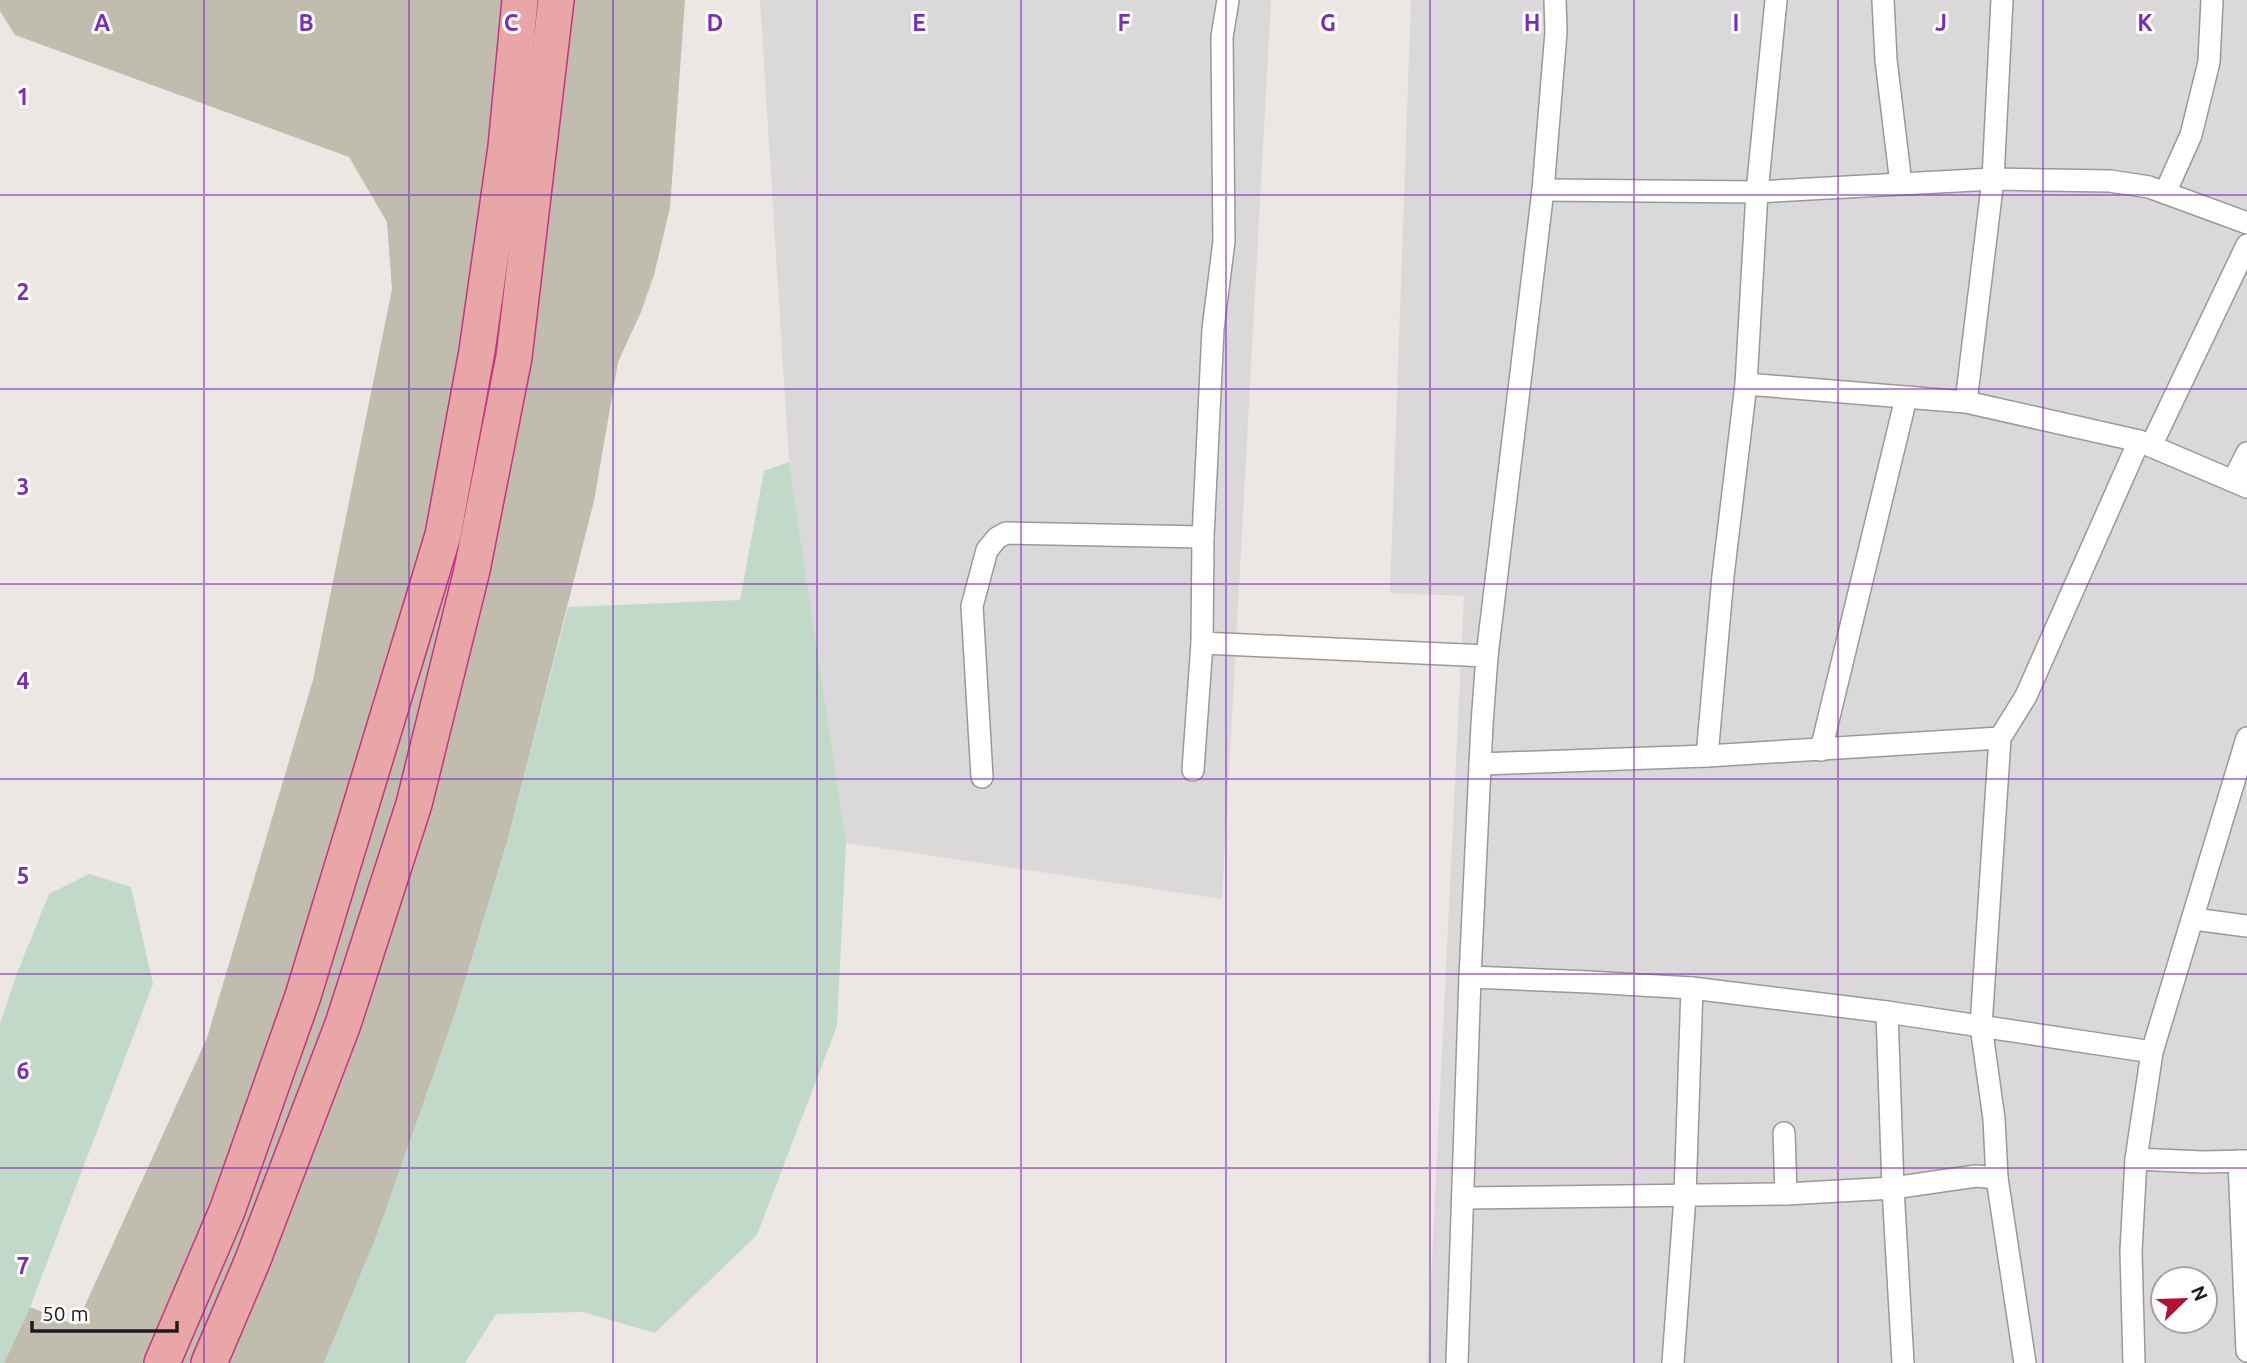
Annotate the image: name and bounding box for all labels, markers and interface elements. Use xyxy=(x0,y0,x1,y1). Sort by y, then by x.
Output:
text: A xyxy=(94,10,110,35)
text: B xyxy=(298,10,314,35)
text: C xyxy=(504,10,519,35)
text: D xyxy=(707,10,723,35)
text: E xyxy=(912,10,926,35)
text: F xyxy=(1118,10,1131,35)
text: G xyxy=(1320,10,1336,35)
text: H xyxy=(1524,10,1540,35)
text: I xyxy=(1733,10,1739,35)
text: J xyxy=(1935,10,1947,35)
text: K xyxy=(2137,10,2153,35)
text: 1 xyxy=(17,84,29,109)
text: 2 xyxy=(17,279,29,304)
text: 3 xyxy=(17,474,29,499)
text: 4 xyxy=(17,668,30,693)
text: 5 xyxy=(17,863,29,888)
text: 6 xyxy=(17,1058,30,1083)
text: 7 xyxy=(17,1253,29,1278)
north arrow xyxy=(2149,1265,2219,1335)
text: N xyxy=(2187,1283,2213,1304)
scale bar xyxy=(32,1290,177,1334)
text: 50 m xyxy=(42,1301,89,1325)

